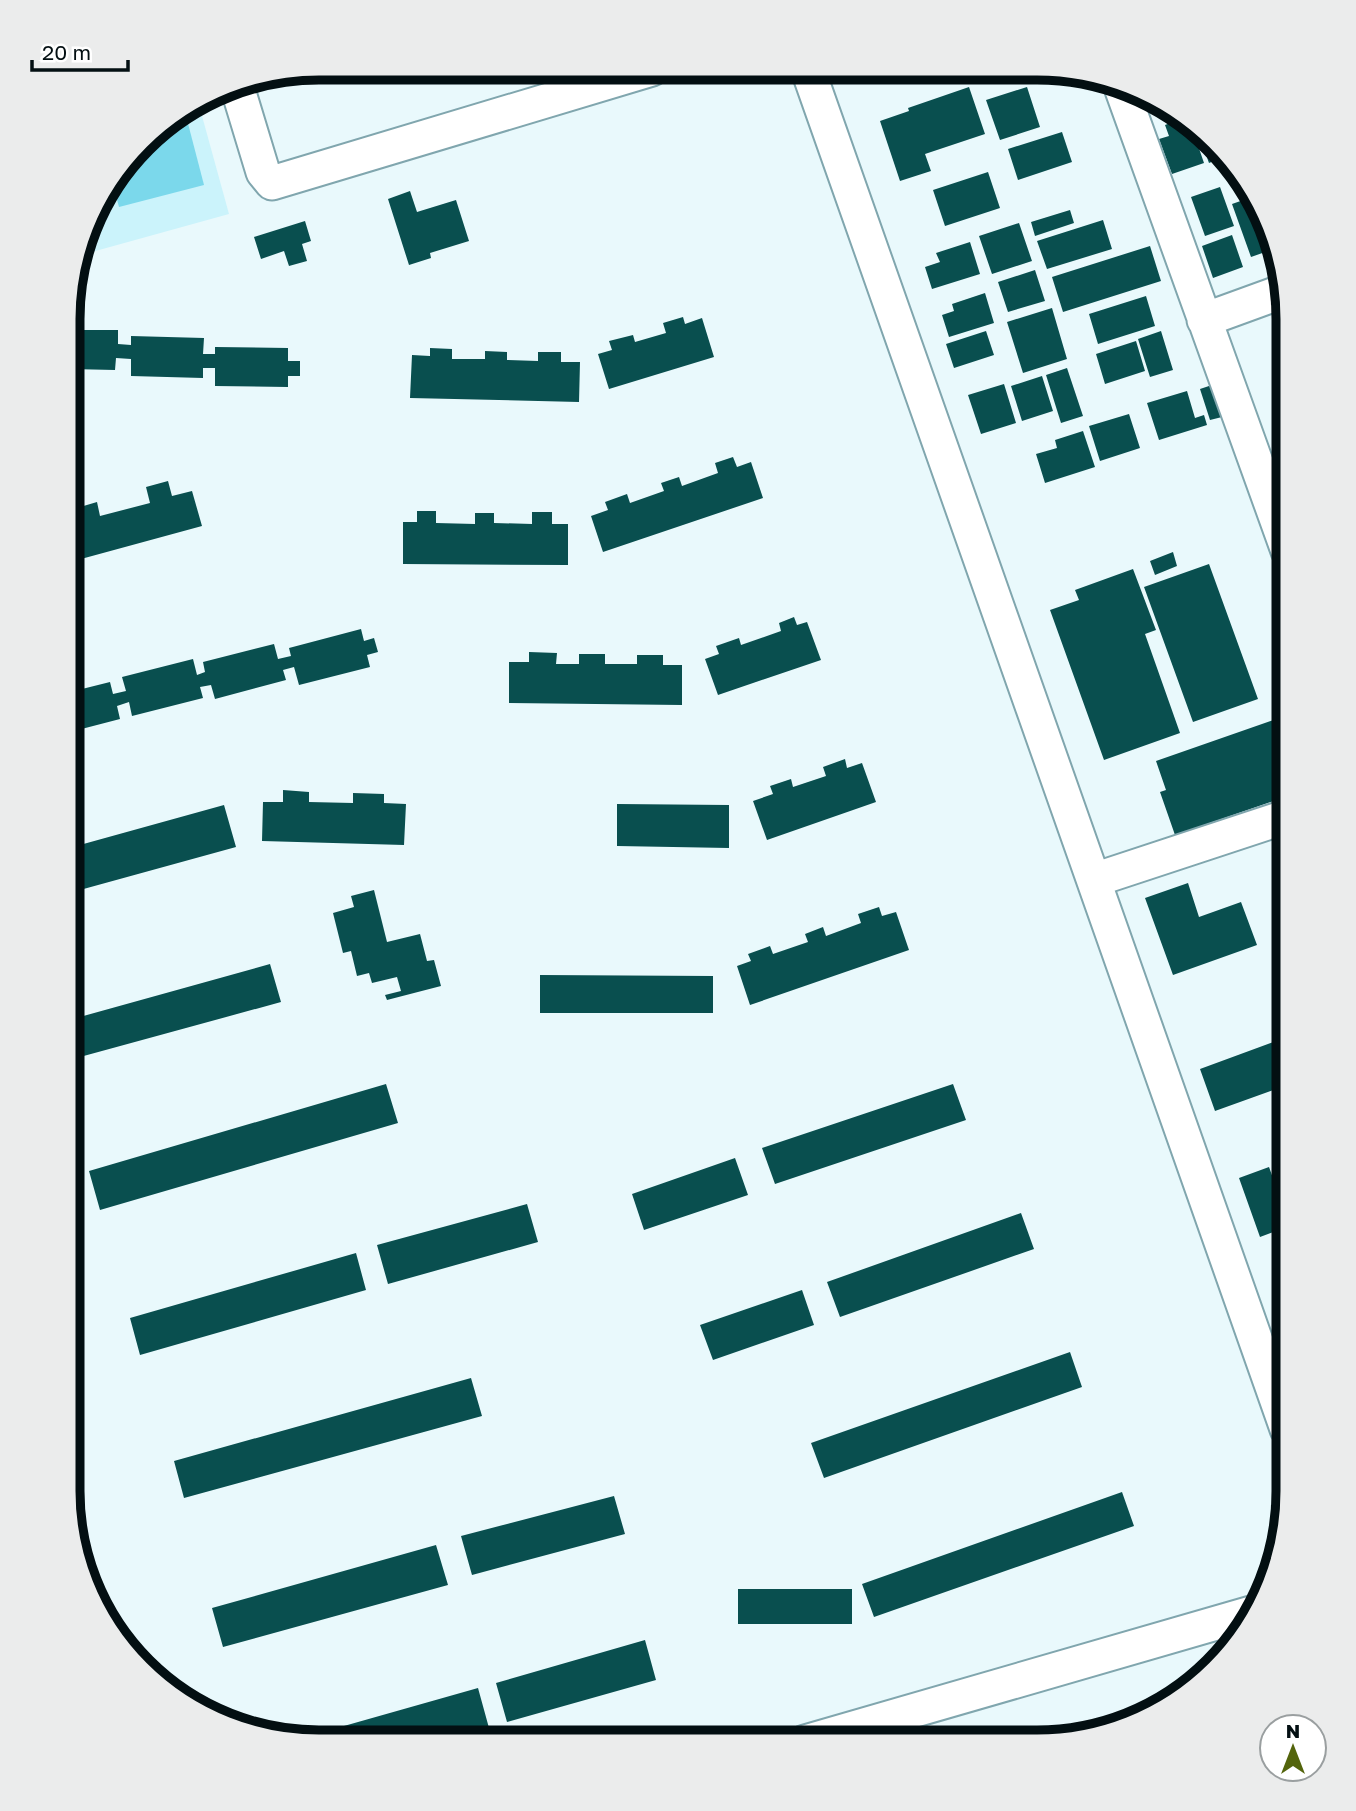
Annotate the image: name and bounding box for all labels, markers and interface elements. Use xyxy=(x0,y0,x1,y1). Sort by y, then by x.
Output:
scale bar xyxy=(32,28,128,72)
text: 20 m xyxy=(42,39,91,65)
north arrow xyxy=(1258,1713,1328,1783)
text: N xyxy=(1286,1719,1300,1742)

